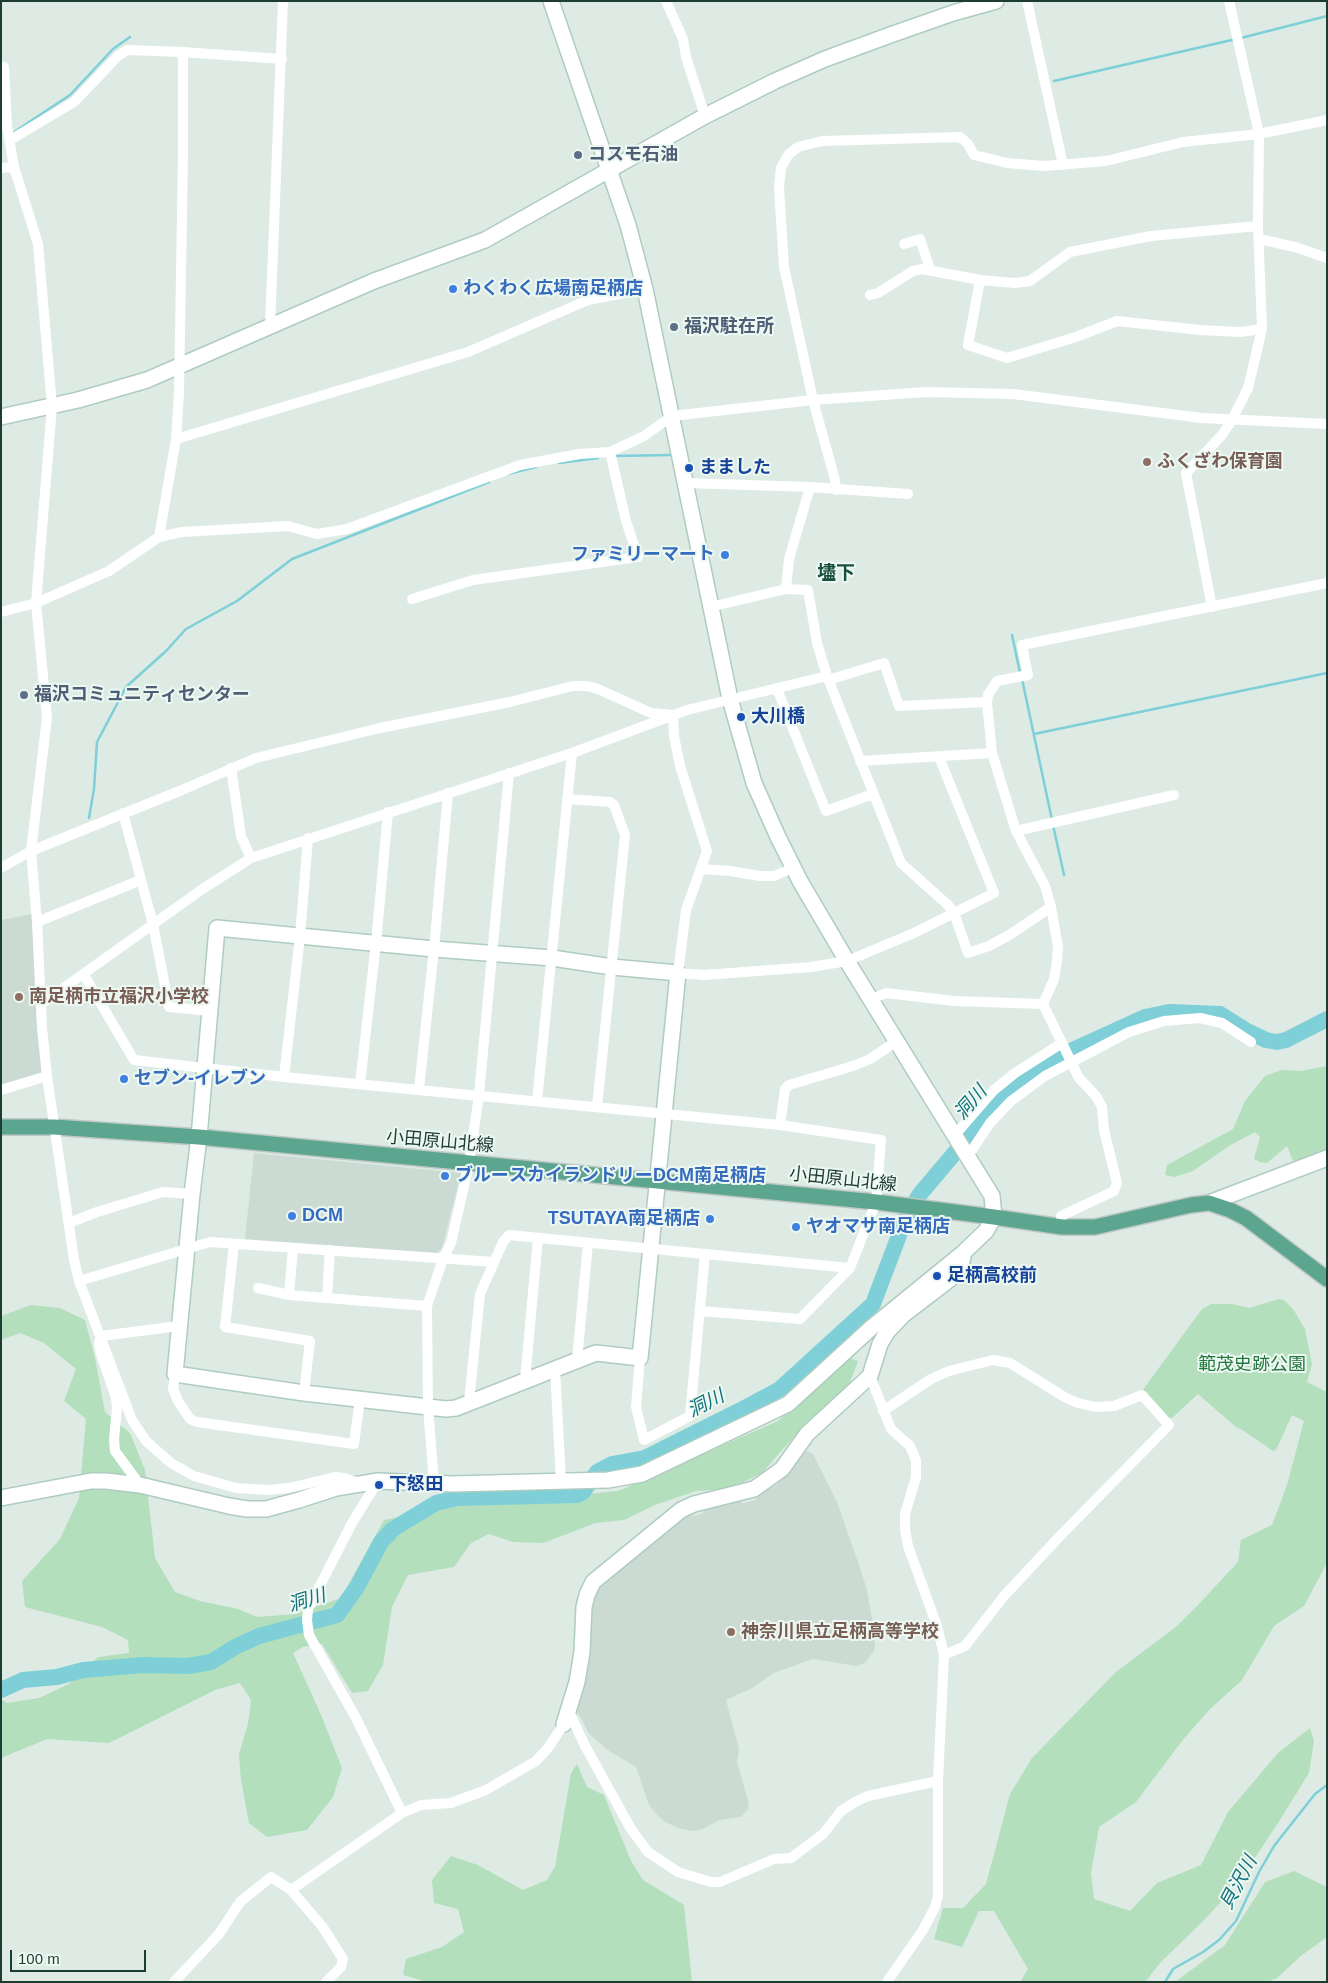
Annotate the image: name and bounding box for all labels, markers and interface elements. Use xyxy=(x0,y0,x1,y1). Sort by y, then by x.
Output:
place label: コスモ石油 xyxy=(588,144,678,166)
marker: コスモ石油 xyxy=(572,149,584,161)
place label: わくわく広場南足柄店 xyxy=(463,278,643,300)
marker: わくわく広場南足柄店 xyxy=(447,283,459,295)
place label: 福沢駐在所 xyxy=(684,316,774,338)
marker: 福沢駐在所 xyxy=(668,321,680,333)
place label: ふくざわ保育園 xyxy=(1157,451,1283,473)
marker: ふくざわ保育園 xyxy=(1141,456,1153,468)
place label: まました xyxy=(699,457,771,479)
marker: まました xyxy=(683,462,695,474)
place label: ファミリーマート xyxy=(571,544,715,566)
marker: ファミリーマート xyxy=(719,549,731,561)
district label: 壗下 xyxy=(817,563,855,585)
place label: 福沢コミュニティセンター xyxy=(34,684,250,706)
marker: 福沢コミュニティセンター xyxy=(18,689,30,701)
place label: 大川橋 xyxy=(751,706,805,728)
marker: 大川橋 xyxy=(735,711,747,723)
place label: 南足柄市立福沢小学校 xyxy=(29,986,209,1008)
marker: 南足柄市立福沢小学校 xyxy=(13,991,25,1003)
place label: セブン-イレブン xyxy=(134,1068,266,1090)
marker: セブン-イレブン xyxy=(118,1073,130,1085)
water label: 洞川 xyxy=(950,1081,992,1125)
street label: 小田原山北線 xyxy=(385,1127,495,1157)
street label: 小田原山北線 xyxy=(788,1164,898,1196)
place label: ブルースカイランドリーDCM南足柄店 xyxy=(455,1165,766,1187)
marker: ブルースカイランドリーDCM南足柄店 xyxy=(439,1170,451,1182)
place label: DCM xyxy=(302,1205,343,1227)
place label: TSUTAYA南足柄店 xyxy=(548,1208,700,1230)
marker: DCM xyxy=(286,1210,298,1222)
marker: TSUTAYA南足柄店 xyxy=(704,1213,716,1225)
place label: ヤオマサ南足柄店 xyxy=(806,1216,950,1238)
marker: ヤオマサ南足柄店 xyxy=(790,1221,802,1233)
place label: 足柄高校前 xyxy=(947,1265,1037,1287)
marker: 足柄高校前 xyxy=(931,1270,943,1282)
park label: 範茂史跡公園 xyxy=(1198,1354,1306,1376)
water label: 洞川 xyxy=(684,1385,728,1423)
place label: 下怒田 xyxy=(389,1474,443,1496)
marker: 下怒田 xyxy=(373,1479,385,1491)
water label: 洞川 xyxy=(285,1585,329,1617)
place label: 神奈川県立足柄高等学校 xyxy=(741,1621,939,1643)
marker: 神奈川県立足柄高等学校 xyxy=(725,1626,737,1638)
water label: 貝沢川 xyxy=(1216,1852,1262,1914)
scale bar xyxy=(12,1940,149,1972)
text: 100 m xyxy=(18,1950,60,1967)

